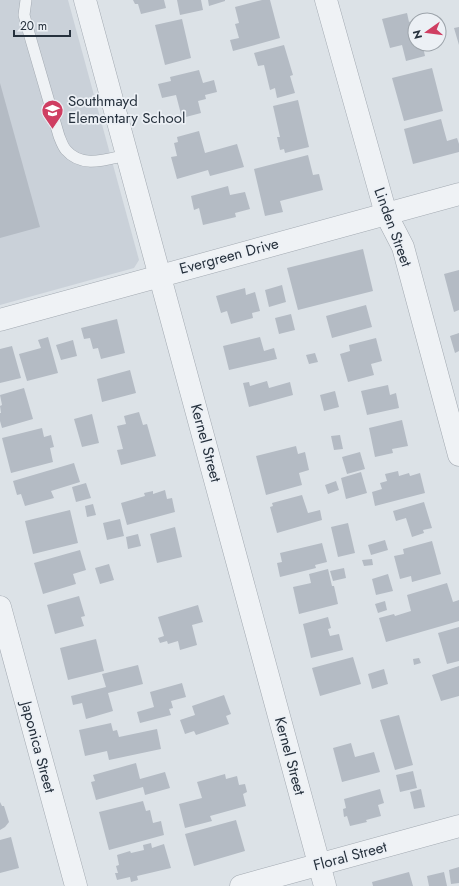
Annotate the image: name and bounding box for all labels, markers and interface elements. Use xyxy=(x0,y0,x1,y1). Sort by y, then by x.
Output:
scale bar xyxy=(14,12,70,38)
north arrow xyxy=(407,12,447,52)
text: 20 m xyxy=(20,17,47,35)
text: N xyxy=(408,28,426,41)
place label: Southmayd Elementary School xyxy=(68,90,185,129)
school or university icon: Southmayd Elementary School xyxy=(39,97,65,130)
street label: Linden Street xyxy=(368,184,418,270)
street label: Evergreen Drive xyxy=(177,232,281,280)
street label: Kernel Street xyxy=(185,401,227,485)
street label: Japonica Street xyxy=(15,697,61,796)
street label: Kernel Street xyxy=(269,714,311,798)
street label: Floral Street xyxy=(311,836,390,876)

